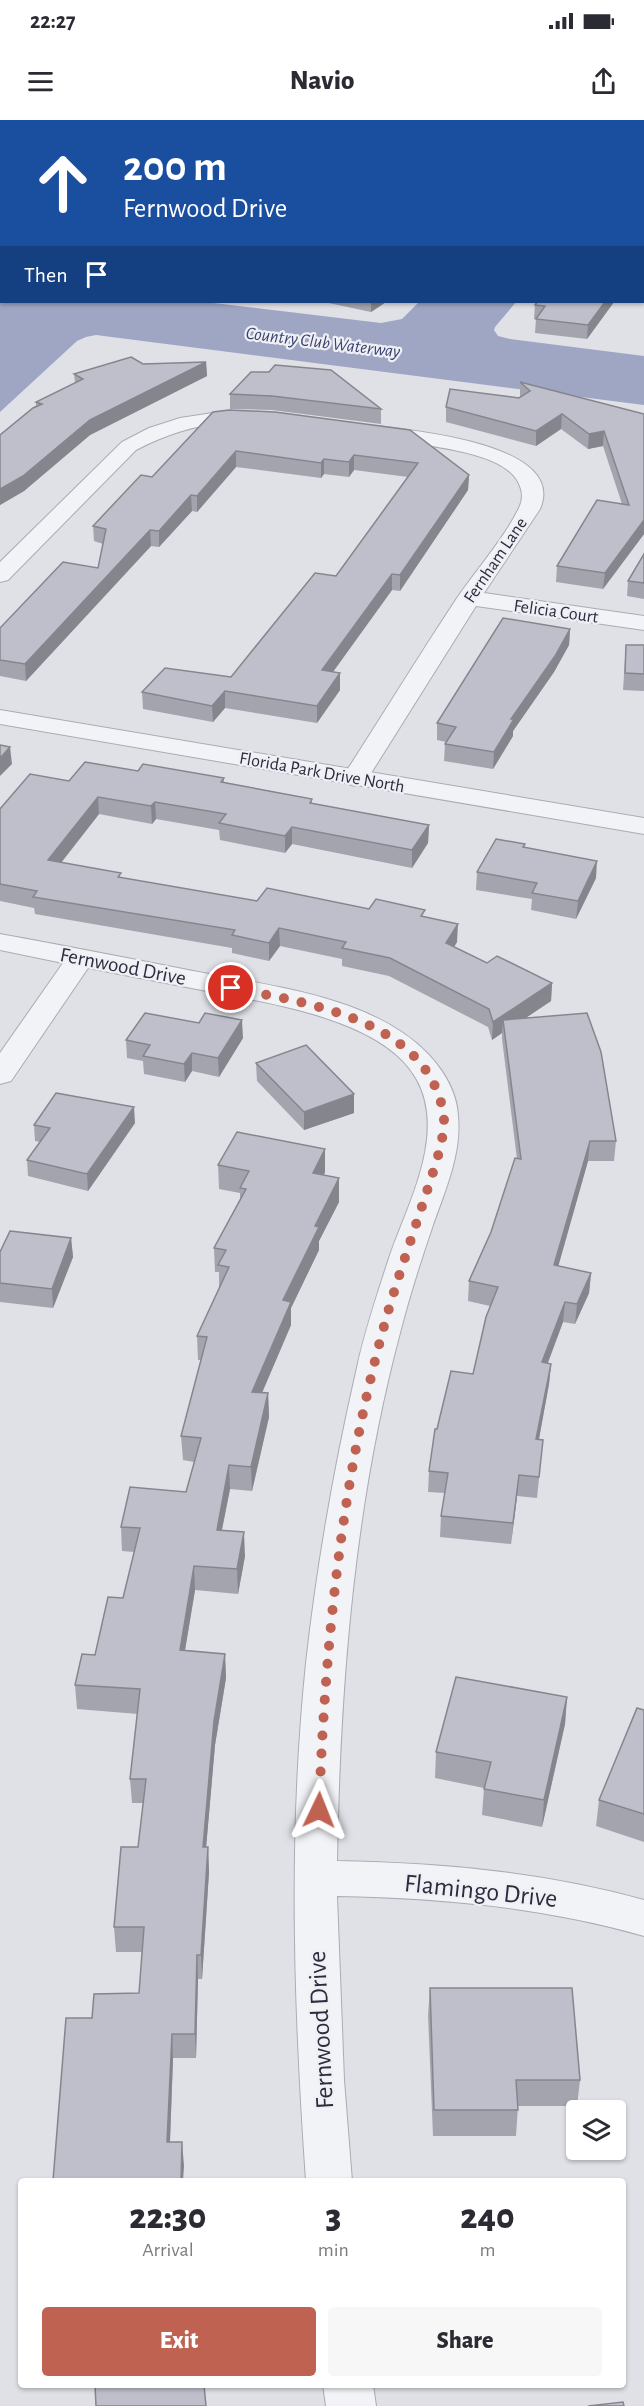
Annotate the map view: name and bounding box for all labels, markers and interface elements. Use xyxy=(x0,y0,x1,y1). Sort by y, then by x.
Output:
text: 22:27 xyxy=(30,10,76,32)
icon: menu xyxy=(24,65,57,98)
icon: share xyxy=(587,65,620,98)
text: Navio xyxy=(290,67,354,94)
icon: ahead xyxy=(24,144,102,222)
text: 200 m xyxy=(123,146,227,188)
text: Fernwood Drive xyxy=(123,195,287,222)
icon: arrive xyxy=(80,258,113,291)
text: Then xyxy=(24,264,68,286)
water label: Country Club Waterway xyxy=(245,325,402,361)
street label: Fernham Lane xyxy=(461,515,531,606)
street label: Felicia Court xyxy=(512,597,600,627)
street label: Florida Park Drive North xyxy=(238,750,406,796)
street label: Fernwood Drive xyxy=(58,944,188,989)
pin xyxy=(205,962,256,1013)
icon: arrive xyxy=(214,971,247,1004)
position arrow xyxy=(287,1778,351,1842)
street label: Flamingo Drive xyxy=(403,1870,559,1912)
street label: Fernwood Drive xyxy=(304,1950,338,2110)
map controls xyxy=(566,2100,626,2160)
button: layers xyxy=(566,2100,626,2160)
text: 22:30 xyxy=(129,2199,206,2235)
text: 3 xyxy=(325,2199,341,2235)
text: 240 xyxy=(460,2199,515,2235)
text: Arrival xyxy=(142,2240,194,2260)
text: min xyxy=(318,2240,349,2260)
text: m xyxy=(479,2240,495,2260)
button: Exit xyxy=(42,2307,316,2376)
button: Share xyxy=(328,2307,602,2376)

